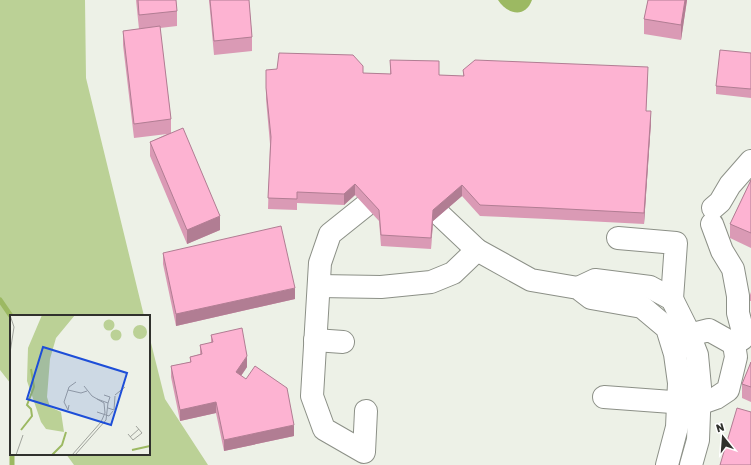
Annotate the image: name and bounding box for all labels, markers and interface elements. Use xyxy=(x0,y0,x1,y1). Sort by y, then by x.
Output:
inset map xyxy=(10,315,150,455)
north arrow xyxy=(703,417,743,457)
text: N xyxy=(715,421,726,435)

